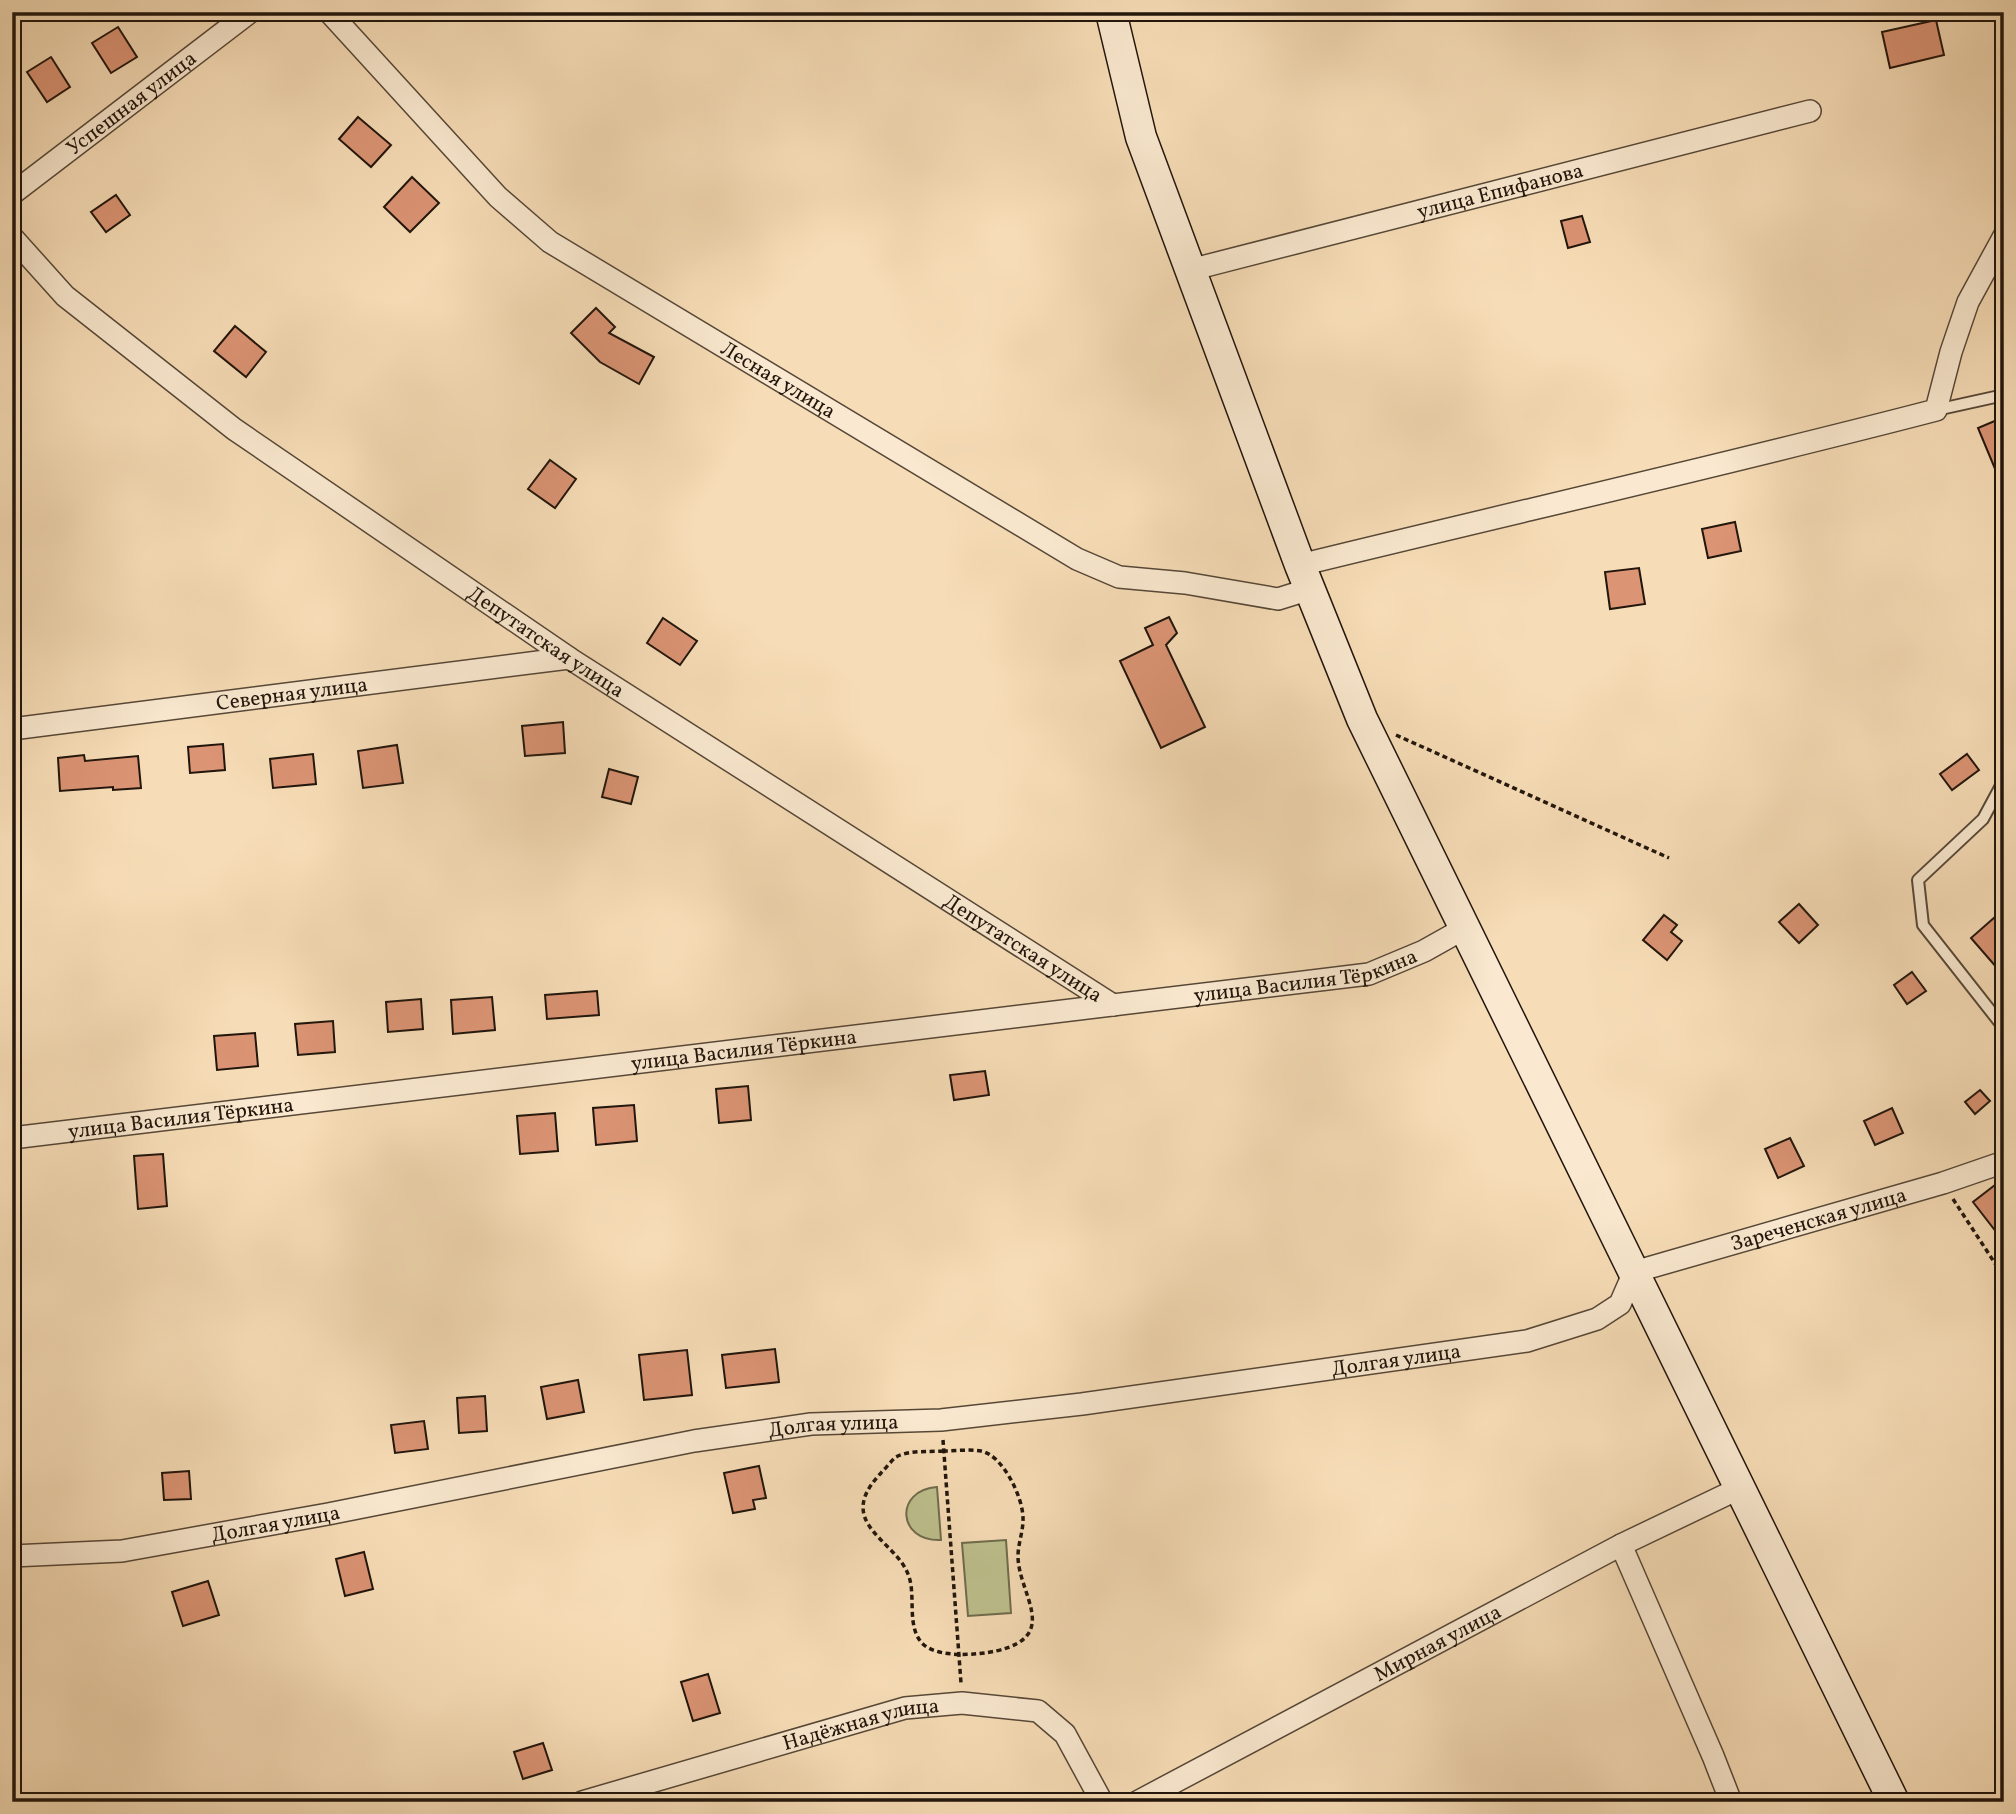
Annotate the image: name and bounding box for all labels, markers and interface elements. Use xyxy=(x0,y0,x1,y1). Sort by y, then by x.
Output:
street label: Успешная улица xyxy=(61,45,203,163)
street label: улица Епифанова xyxy=(1414,157,1587,227)
street label: Лесная улица xyxy=(715,335,841,427)
street label: Депутатская улица xyxy=(461,580,630,706)
street label: Северная улица xyxy=(214,671,369,719)
street label: Депутатская улица xyxy=(937,888,1108,1011)
street label: улица Василия Тёркина xyxy=(1192,942,1422,1011)
street label: улица Василия Тёркина xyxy=(629,1023,858,1079)
street label: улица Василия Тёркина xyxy=(66,1091,296,1147)
street label: Зареченская улица xyxy=(1727,1181,1910,1259)
street label: Долгая улица xyxy=(1330,1338,1463,1385)
street label: Долгая улица xyxy=(766,1408,899,1446)
street label: Долгая улица xyxy=(209,1499,343,1551)
street label: Мирная улица xyxy=(1369,1598,1507,1690)
street label: Надёжная улица xyxy=(779,1692,940,1759)

